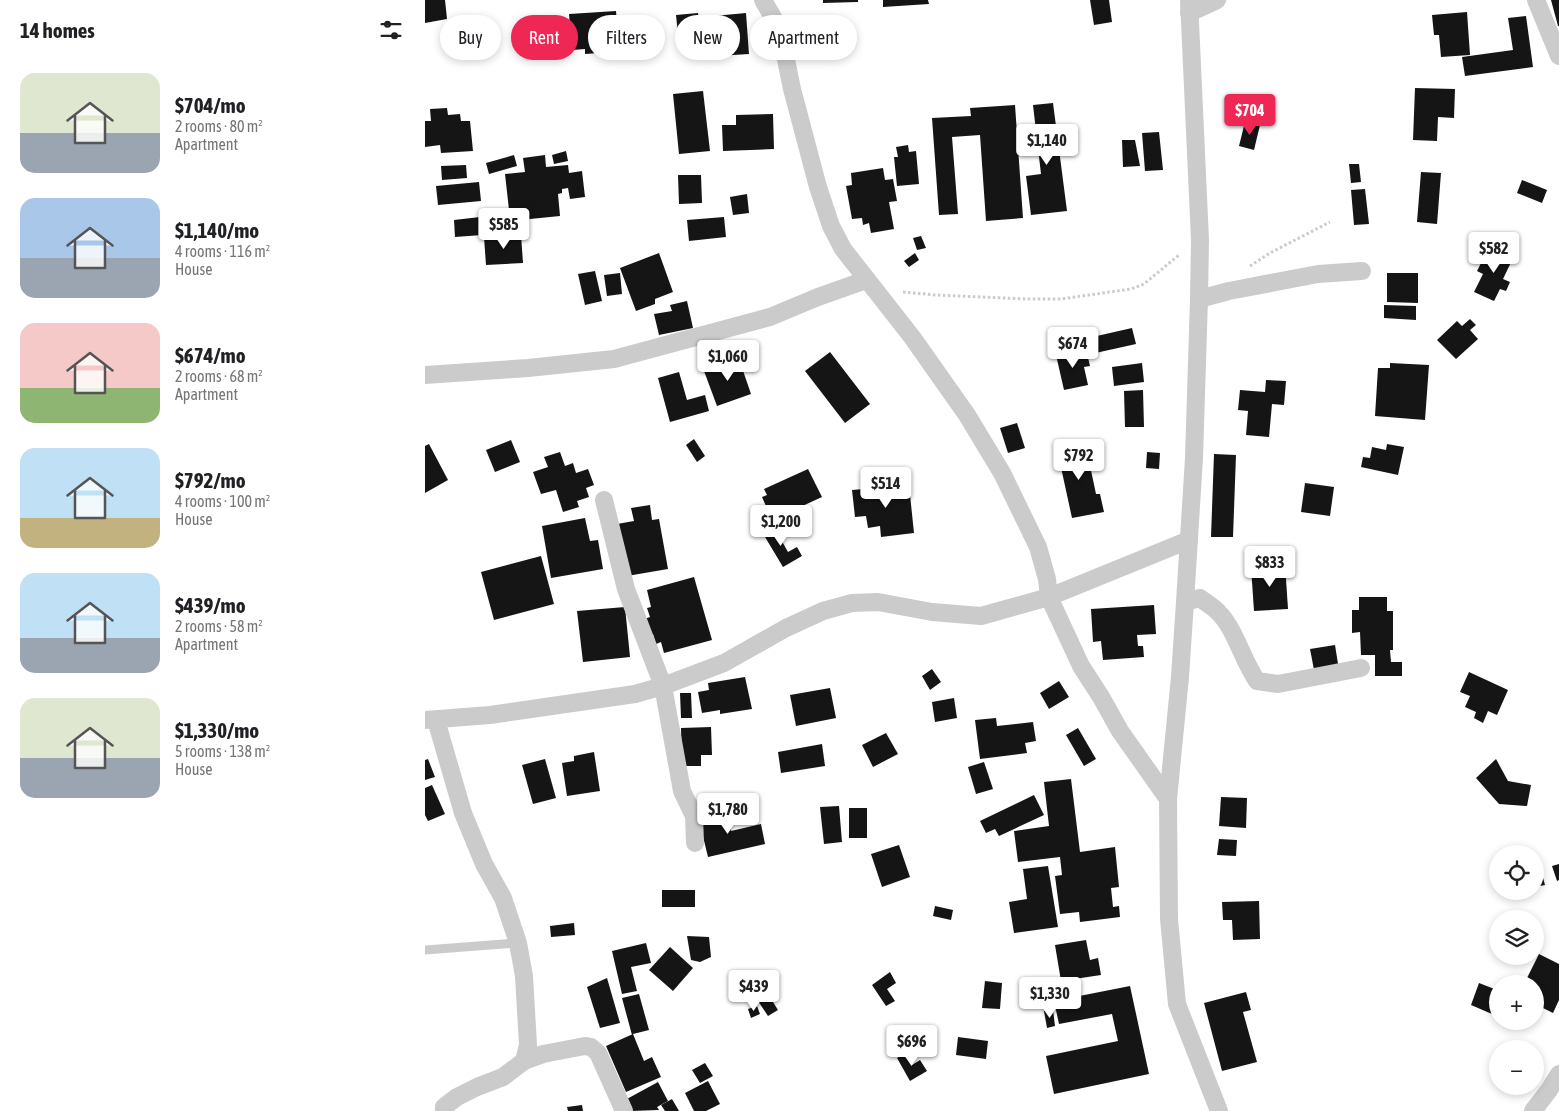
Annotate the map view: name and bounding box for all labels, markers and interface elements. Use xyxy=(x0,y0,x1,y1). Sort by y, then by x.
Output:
chip: Buy xyxy=(440,15,501,60)
chip: Rent xyxy=(511,15,578,60)
chip: Filters xyxy=(588,15,665,60)
chip: New xyxy=(675,15,740,60)
chip: Apartment xyxy=(750,15,857,60)
icon: filters xyxy=(377,16,405,44)
text: 14 homes xyxy=(20,18,95,42)
icon: home xyxy=(60,93,120,153)
text: $704/mo xyxy=(175,93,246,117)
pin: $704 xyxy=(1220,94,1280,136)
text: $704 xyxy=(1235,101,1265,119)
text: 2 rooms · 80 m² xyxy=(175,117,263,135)
pin: $1,140 xyxy=(1006,124,1088,166)
text: $1,140 xyxy=(1027,131,1067,149)
text: Apartment xyxy=(175,135,238,153)
pin: $585 xyxy=(474,208,534,250)
text: $585 xyxy=(489,215,519,233)
icon: home xyxy=(60,218,120,278)
text: $1,140/mo xyxy=(175,218,259,242)
pin: $582 xyxy=(1464,232,1524,274)
text: $582 xyxy=(1479,239,1509,257)
text: 4 rooms · 116 m² xyxy=(175,242,270,260)
text: House xyxy=(175,260,212,278)
pin: $674 xyxy=(1043,326,1103,369)
text: $674 xyxy=(1058,334,1088,352)
pin: $1,060 xyxy=(687,340,769,382)
icon: home xyxy=(60,343,120,403)
text: $674/mo xyxy=(175,343,246,367)
text: $1,060 xyxy=(708,347,748,365)
text: 2 rooms · 68 m² xyxy=(175,367,263,385)
text: Apartment xyxy=(175,385,238,403)
pin: $792 xyxy=(1049,438,1109,481)
text: $792 xyxy=(1064,446,1094,464)
pin: $514 xyxy=(856,466,916,509)
icon: home xyxy=(60,468,120,528)
text: $792/mo xyxy=(175,468,246,492)
text: $514 xyxy=(871,474,901,492)
text: 4 rooms · 100 m² xyxy=(175,492,270,510)
pin: $1,200 xyxy=(740,504,822,547)
text: House xyxy=(175,510,212,528)
text: $1,200 xyxy=(761,512,801,530)
pin: $833 xyxy=(1240,546,1300,588)
text: $833 xyxy=(1255,553,1285,571)
icon: home xyxy=(60,593,120,653)
text: $439/mo xyxy=(175,593,246,617)
text: 2 rooms · 58 m² xyxy=(175,617,263,635)
text: Apartment xyxy=(175,635,238,653)
icon: home xyxy=(60,718,120,778)
text: $1,330/mo xyxy=(175,718,259,742)
text: 5 rooms · 138 m² xyxy=(175,742,270,760)
text: House xyxy=(175,760,212,778)
pin: $1,780 xyxy=(687,792,769,835)
text: $1,780 xyxy=(708,800,748,818)
map controls xyxy=(1489,845,1544,1095)
button: locate xyxy=(1489,845,1544,900)
button: layers xyxy=(1489,910,1544,965)
pin: $439 xyxy=(724,970,784,1012)
button: + xyxy=(1489,975,1544,1030)
pin: $1,330 xyxy=(1009,976,1091,1019)
text: $439 xyxy=(739,977,769,995)
text: $1,330 xyxy=(1030,984,1070,1002)
pin: $696 xyxy=(882,1024,942,1067)
text: $696 xyxy=(897,1032,927,1050)
button: − xyxy=(1489,1040,1544,1095)

